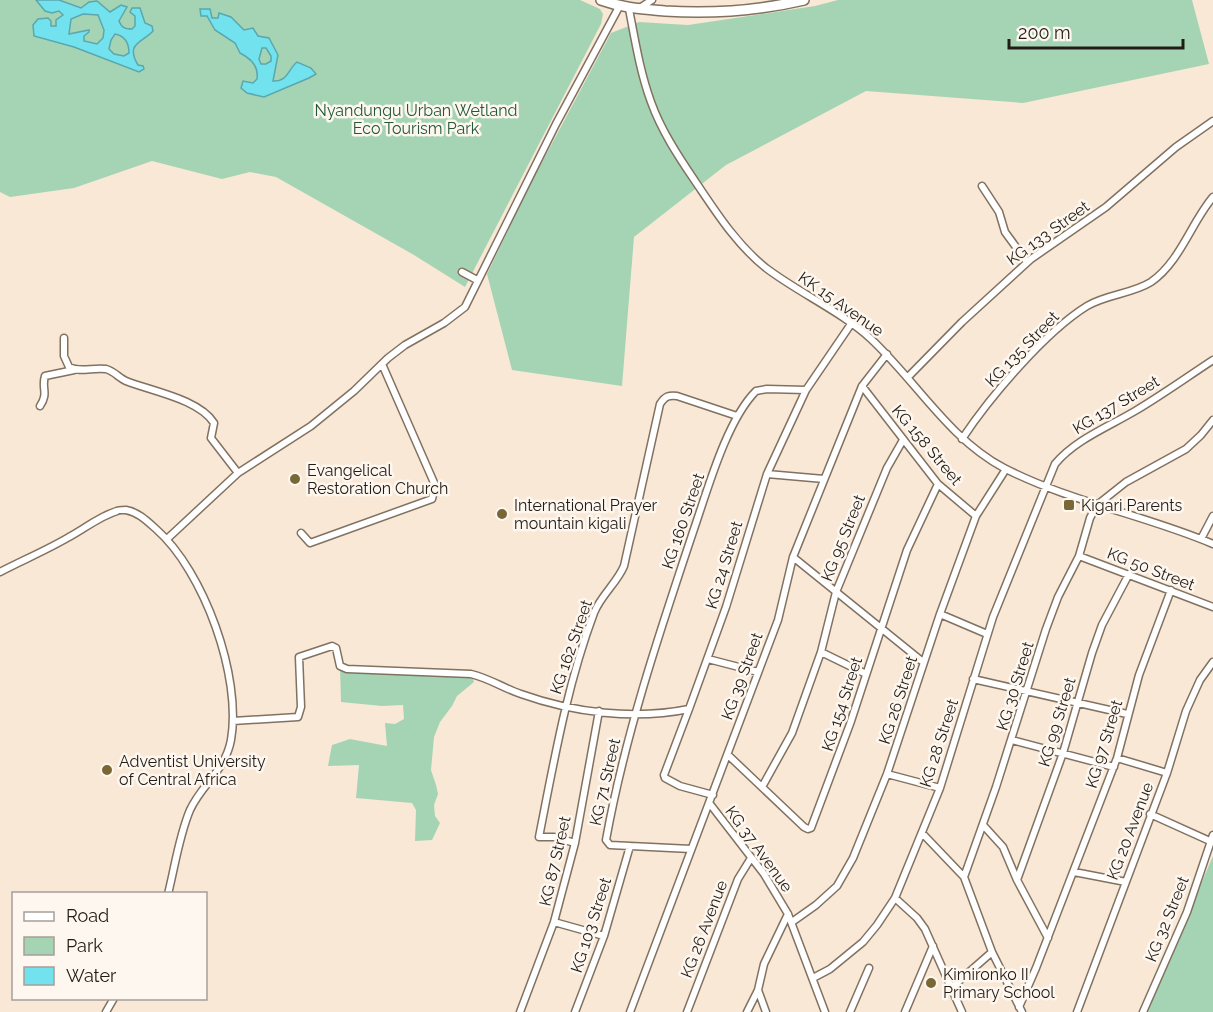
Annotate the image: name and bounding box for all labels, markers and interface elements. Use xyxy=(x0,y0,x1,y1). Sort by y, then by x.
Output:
scale bar xyxy=(1009,12,1183,50)
text: 200 m xyxy=(1018,22,1071,43)
park label: Nyandungu Urban Wetland Eco Tourism Park xyxy=(315,101,517,138)
street label: KG 133 Street xyxy=(1003,196,1094,269)
street label: KK 15 Avenue xyxy=(795,268,887,340)
street label: KG 135 Street xyxy=(981,307,1063,391)
street label: KG 137 Street xyxy=(1069,371,1163,438)
street label: KG 158 Street xyxy=(888,401,966,489)
place label: Evangelical Restoration Church xyxy=(307,461,448,498)
street label: KG 160 Street xyxy=(658,470,708,571)
marker: Evangelical Restoration Church xyxy=(288,472,302,486)
street label: KG 95 Street xyxy=(817,491,869,584)
place label: International Prayer mountain kigali xyxy=(514,496,658,533)
place label: Kigari Parents xyxy=(1081,496,1183,515)
marker: Kigari Parents xyxy=(1062,498,1076,512)
marker: International Prayer mountain kigali xyxy=(495,507,509,521)
street label: KG 24 Street xyxy=(702,518,747,611)
street label: KG 50 Street xyxy=(1105,544,1198,595)
street label: KG 162 Street xyxy=(546,597,596,697)
street label: KG 39 Street xyxy=(717,629,767,722)
street label: KG 30 Street xyxy=(992,639,1038,733)
street label: KG 26 Street xyxy=(875,653,921,747)
street label: KG 154 Street xyxy=(818,654,866,754)
street label: KG 99 Street xyxy=(1034,674,1080,769)
street label: KG 28 Street xyxy=(916,696,962,789)
street label: KG 97 Street xyxy=(1082,697,1127,791)
street label: KG 71 Street xyxy=(586,736,624,828)
place label: Adventist University of Central Africa xyxy=(119,752,266,789)
marker: Adventist University of Central Africa xyxy=(100,763,114,777)
street label: KG 20 Avenue xyxy=(1103,779,1157,883)
street label: KG 37 Avenue xyxy=(721,802,797,896)
street label: KG 87 Street xyxy=(535,814,575,908)
street label: KG 32 Street xyxy=(1141,873,1193,965)
street label: KG 103 Street xyxy=(567,874,615,975)
street label: KG 26 Avenue xyxy=(677,878,731,980)
legend xyxy=(12,892,207,1000)
text: Road xyxy=(66,905,109,926)
text: Park xyxy=(66,935,103,956)
text: Water xyxy=(66,965,117,986)
place label: Kimironko II Primary School xyxy=(943,965,1055,1002)
marker: Kimironko II Primary School xyxy=(924,976,938,990)

